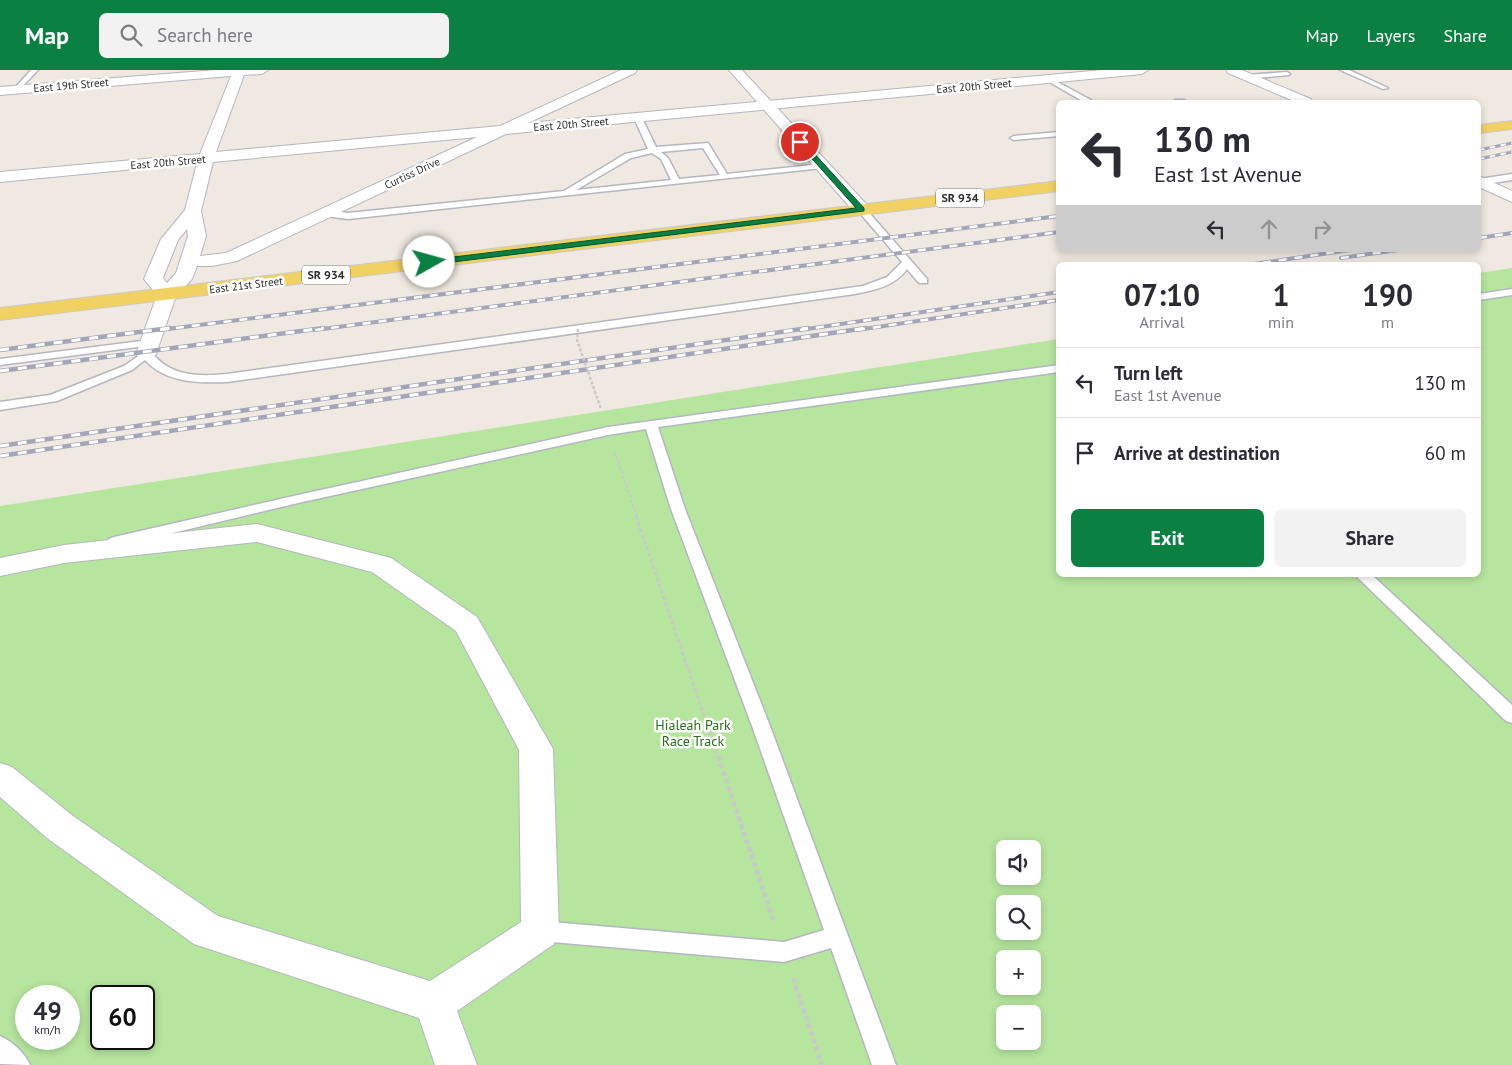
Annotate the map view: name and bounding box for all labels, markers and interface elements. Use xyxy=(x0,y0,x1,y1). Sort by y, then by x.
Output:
search box xyxy=(99,13,449,58)
text: Map xyxy=(25,20,69,51)
icon: search xyxy=(117,21,145,49)
text: Search here xyxy=(157,23,253,47)
text: Map xyxy=(1306,24,1338,47)
text: Layers xyxy=(1366,24,1415,47)
text: Share xyxy=(1443,24,1487,47)
street label: East 19th Street xyxy=(33,75,109,95)
street label: East 20th Street xyxy=(936,76,1012,96)
street label: East 20th Street xyxy=(533,114,609,134)
text: 130 m xyxy=(1154,116,1251,162)
icon: left xyxy=(1071,120,1136,185)
pin xyxy=(779,121,821,163)
icon: arrive xyxy=(786,128,814,156)
street label: East 20th Street xyxy=(130,152,206,172)
street label: Curtiss Drive xyxy=(382,154,442,192)
text: East 1st Avenue xyxy=(1154,160,1302,188)
road number: SR 934 xyxy=(936,189,984,208)
icon: left xyxy=(1202,215,1230,243)
icon: ahead xyxy=(1255,215,1283,243)
icon: right xyxy=(1308,215,1336,243)
position arrow xyxy=(402,235,454,287)
road number: SR 934 xyxy=(302,266,350,284)
street label: East 21st Street xyxy=(208,274,284,296)
text: 07:10 xyxy=(1124,275,1200,314)
text: 1 xyxy=(1273,275,1290,314)
text: 190 xyxy=(1362,275,1413,314)
text: Arrival xyxy=(1140,312,1184,332)
text: min xyxy=(1268,312,1294,332)
text: m xyxy=(1381,312,1394,332)
text: Turn left xyxy=(1114,361,1183,385)
icon: left xyxy=(1071,369,1099,397)
text: 130 m xyxy=(1414,371,1466,395)
text: East 1st Avenue xyxy=(1114,385,1222,405)
icon: arrive xyxy=(1071,439,1099,467)
text: Arrive at destination xyxy=(1114,441,1280,465)
text: 60 m xyxy=(1425,441,1466,465)
button: Exit xyxy=(1071,509,1264,567)
button: Share xyxy=(1274,509,1466,567)
park label: Hialeah Park Race Track xyxy=(655,716,731,750)
map controls xyxy=(996,840,1041,1050)
button: sound xyxy=(996,840,1041,885)
button: search xyxy=(996,895,1041,940)
button: + xyxy=(996,950,1041,995)
speed limit sign: 60 xyxy=(90,985,155,1050)
text: 49 xyxy=(33,995,62,1027)
button: − xyxy=(996,1005,1041,1050)
text: km/h xyxy=(34,1022,61,1037)

